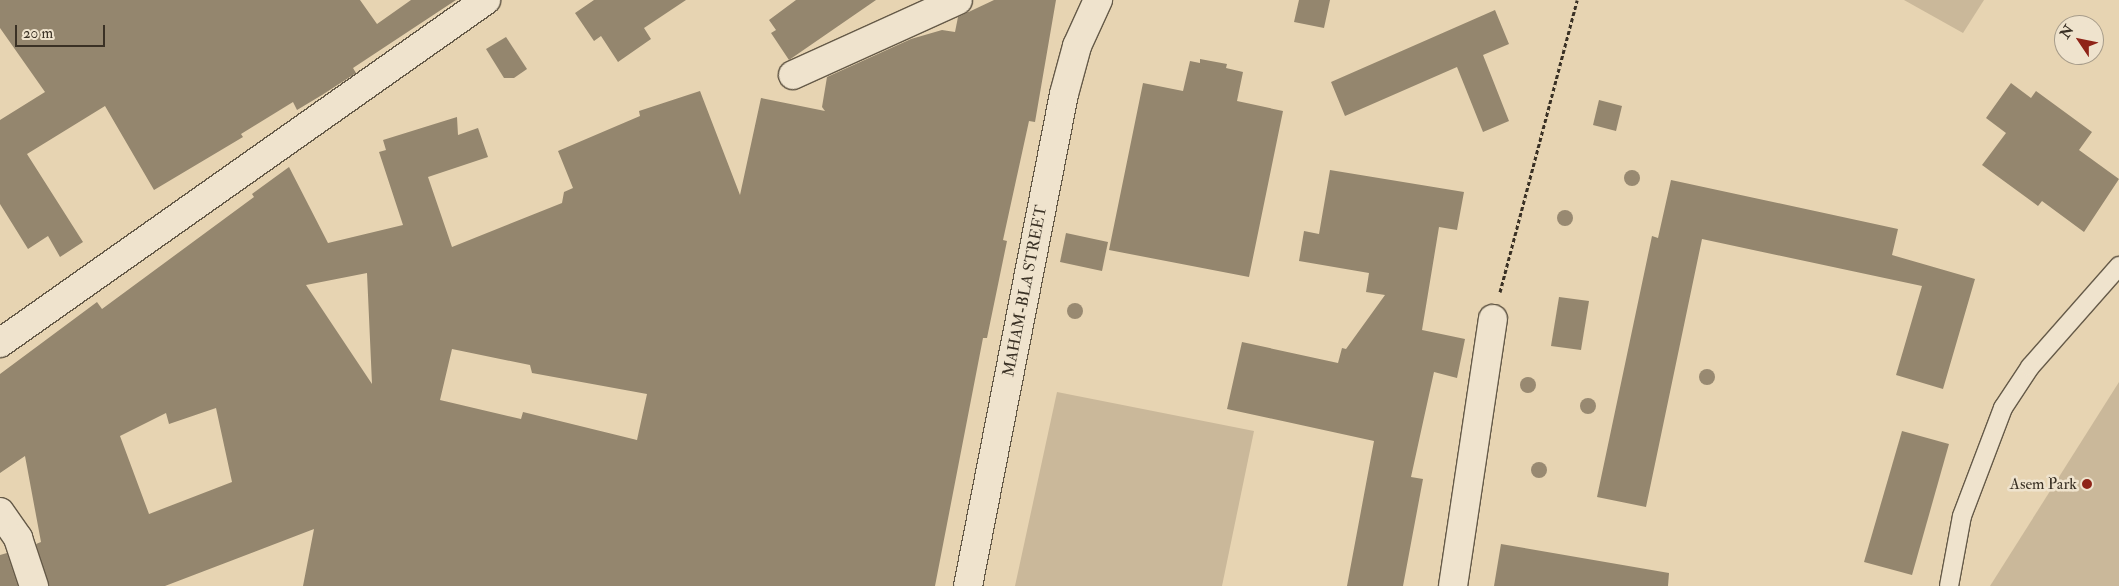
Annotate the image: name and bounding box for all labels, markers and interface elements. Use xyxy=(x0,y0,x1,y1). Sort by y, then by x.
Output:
scale bar xyxy=(18,15,108,47)
north arrow xyxy=(2054,15,2104,65)
text: N xyxy=(2056,22,2078,42)
text: 20 m xyxy=(23,24,53,43)
street label: MAHAM-BLA STREET xyxy=(999,204,1051,378)
place label: Asem Park xyxy=(2010,474,2077,494)
marker: Asem Park xyxy=(2081,478,2093,490)

